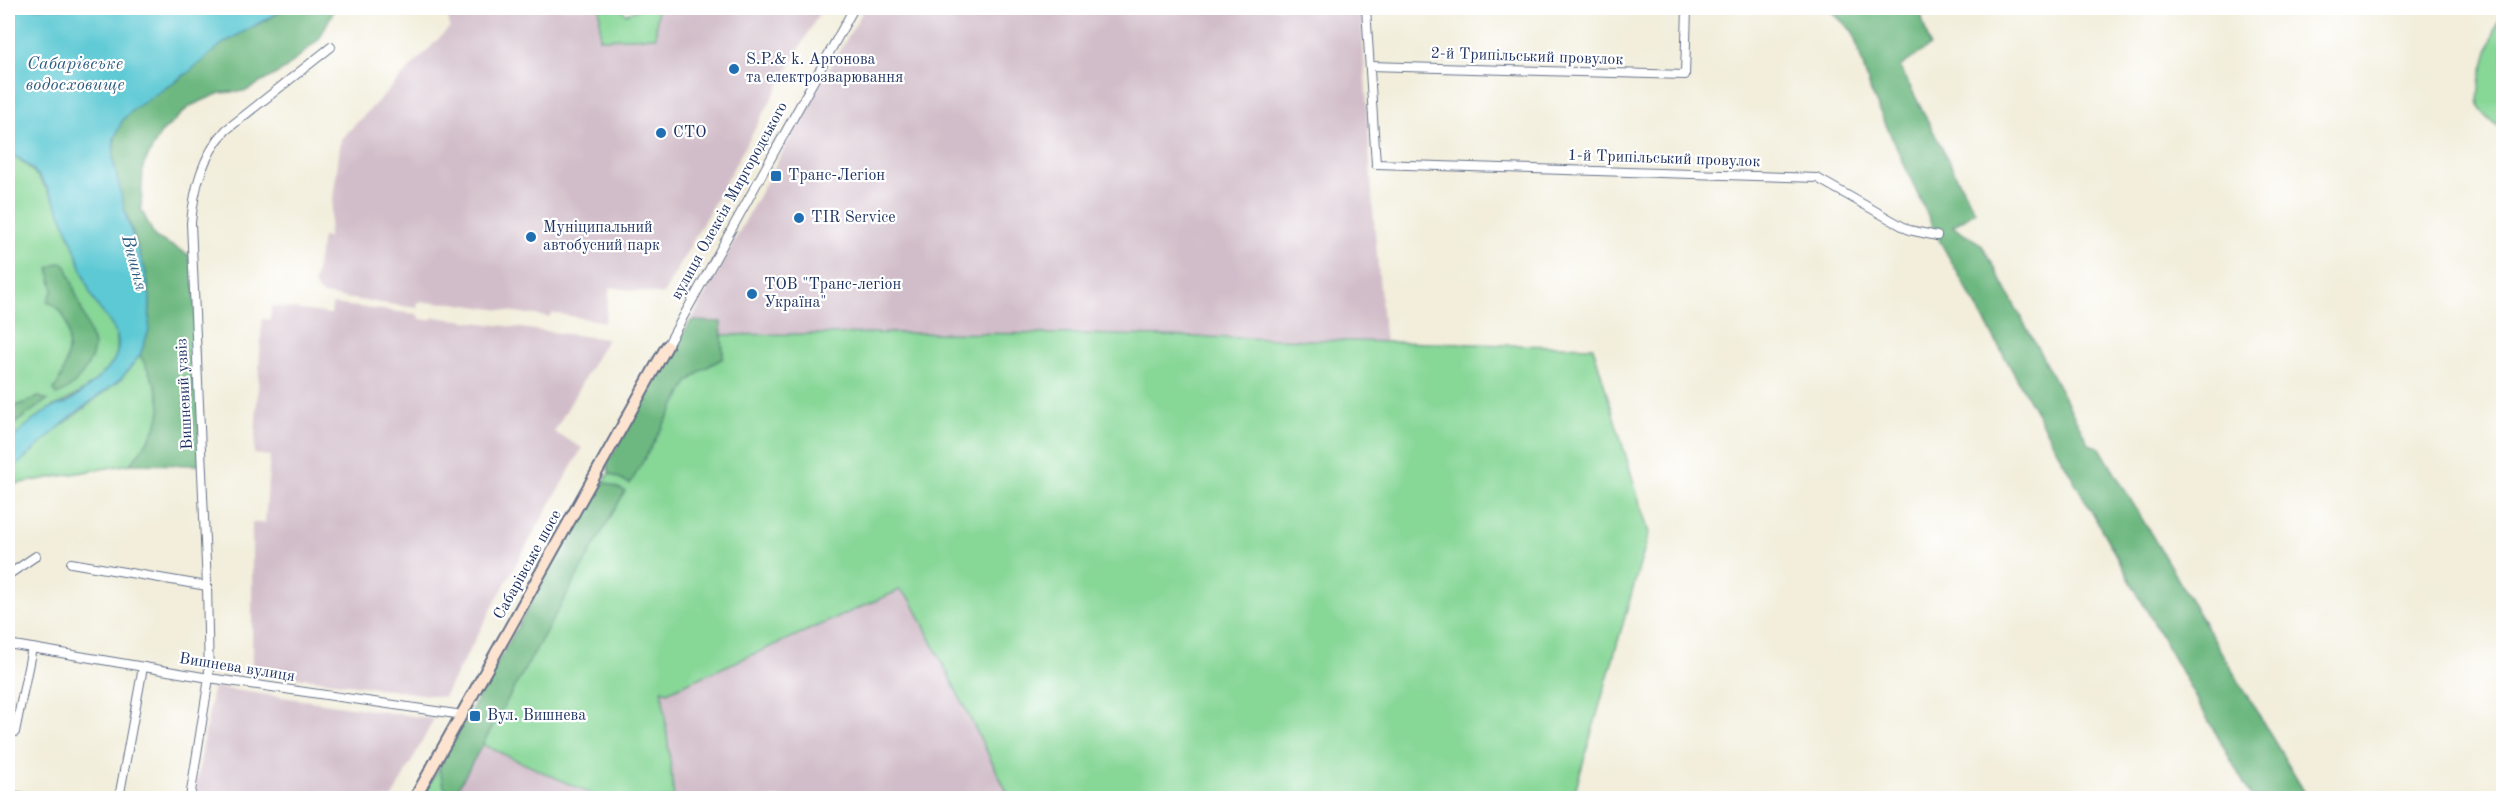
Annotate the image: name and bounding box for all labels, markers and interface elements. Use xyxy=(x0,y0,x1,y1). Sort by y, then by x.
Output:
street label: 2-й Трипільський провулок xyxy=(1430,46,1624,68)
place label: S.P.& k. Аргонова та електрозварювання xyxy=(746,52,903,86)
water label: Сабарівське водосховище xyxy=(25,55,125,94)
marker: S.P.& k. Аргонова та електрозварювання xyxy=(727,62,741,76)
street label: вулиця Олексія Миргородського xyxy=(669,99,791,303)
place label: СТО xyxy=(673,125,706,141)
marker: СТО xyxy=(654,126,668,140)
street label: 1-й Трипільський провулок xyxy=(1567,148,1761,170)
place label: Транс-Легіон xyxy=(788,168,885,184)
marker: Транс-Легіон xyxy=(769,169,783,183)
place label: TIR Service xyxy=(811,210,896,226)
marker: TIR Service xyxy=(792,211,806,225)
place label: Муніципальний автобусний парк xyxy=(543,220,660,254)
marker: Муніципальний автобусний парк xyxy=(524,230,538,244)
water label: Вишня xyxy=(118,232,150,293)
place label: ТОВ "Транс-легіон Україна" xyxy=(764,277,901,311)
marker: ТОВ "Транс-легіон Україна" xyxy=(745,287,759,301)
street label: Вишневий узвіз xyxy=(174,338,196,450)
street label: Сабарівське шосе xyxy=(491,507,565,623)
street label: Вишнева вулиця xyxy=(178,651,296,685)
place label: Вул. Вишнева xyxy=(487,708,586,724)
marker: Вул. Вишнева xyxy=(468,709,482,723)

